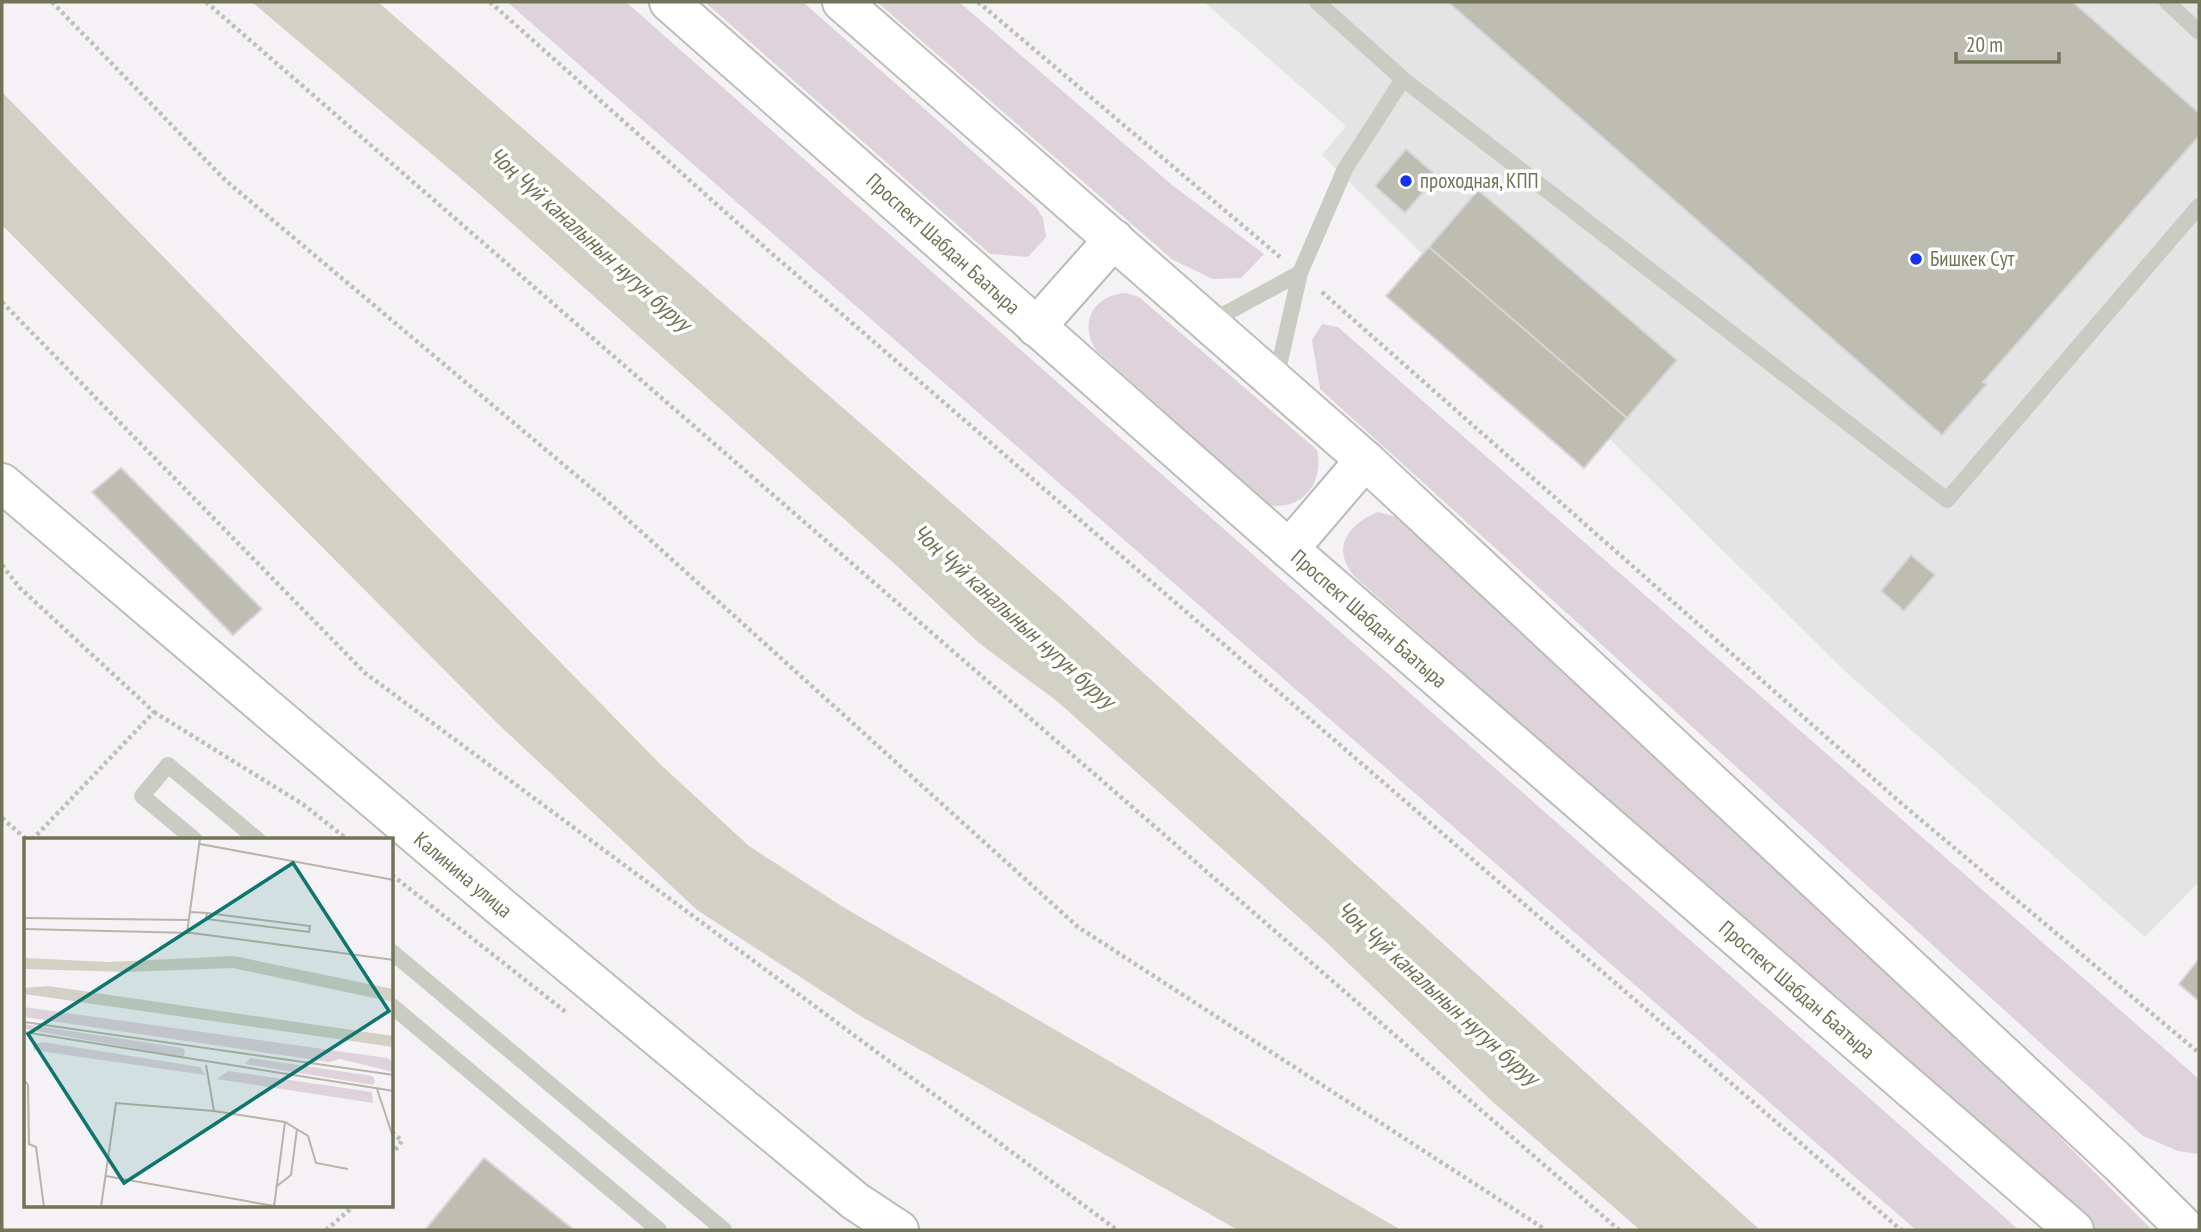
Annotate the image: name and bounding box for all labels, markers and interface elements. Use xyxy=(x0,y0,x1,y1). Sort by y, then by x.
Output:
scale bar xyxy=(1956,21,2059,65)
text: 20 m xyxy=(1966,31,2003,58)
water label: Чоң Чүй каналынын нугун буруу xyxy=(483,140,700,339)
street label: Проспект Шабдан Баатыра xyxy=(861,167,1026,320)
place label: проходная, КПП xyxy=(1420,167,1539,194)
marker: проходная, КПП xyxy=(1398,173,1414,189)
place label: Бишкек Сут xyxy=(1930,245,2015,272)
marker: Бишкек Сут xyxy=(1908,251,1924,267)
water label: Чоң Чүй каналынын нугун буруу xyxy=(907,517,1124,716)
street label: Проспект Шабдан Баатыра xyxy=(1286,543,1453,694)
street label: Калинина улица xyxy=(409,826,518,923)
inset map xyxy=(24,838,394,1208)
water label: Чоң Чүй каналынын нугун буруу xyxy=(1331,894,1548,1093)
street label: Проспект Шабдан Баатыра xyxy=(1714,914,1881,1065)

